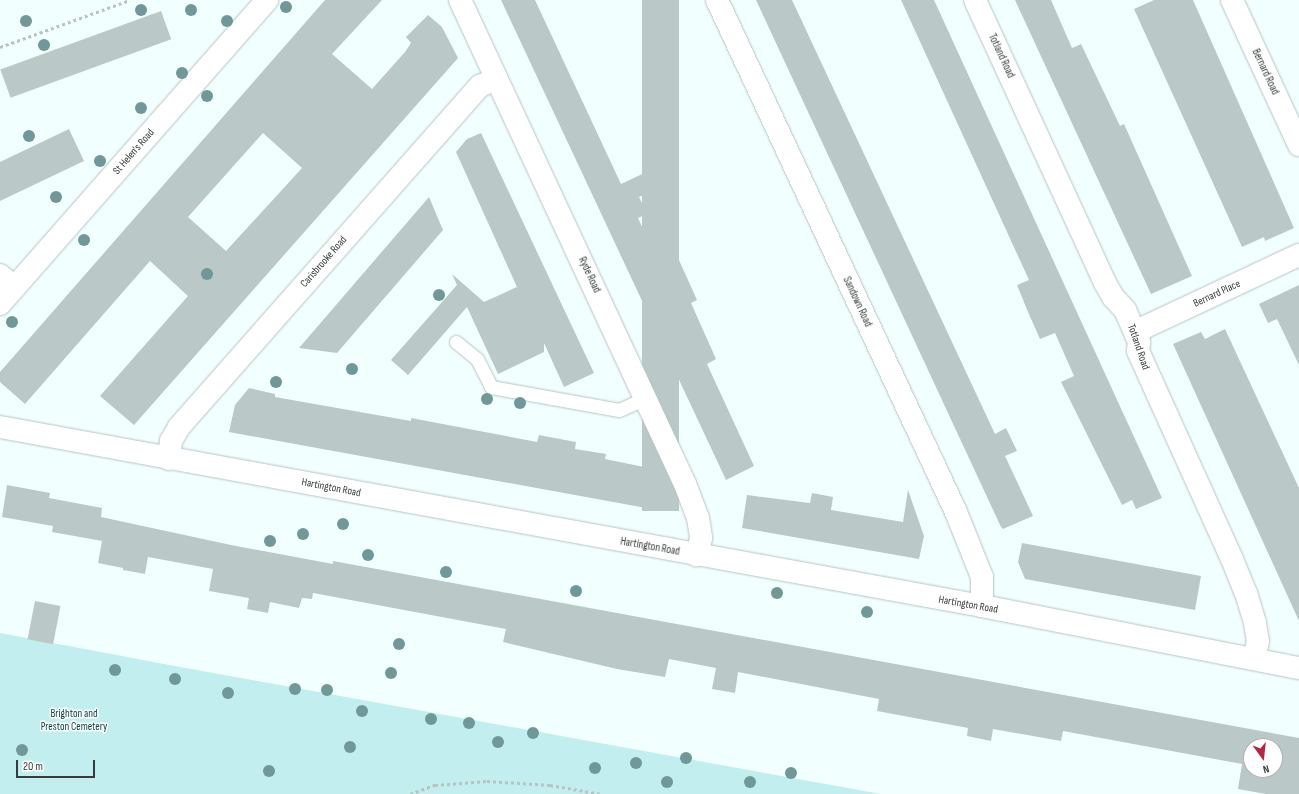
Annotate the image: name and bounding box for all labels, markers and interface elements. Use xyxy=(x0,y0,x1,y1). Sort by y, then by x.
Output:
street label: Totland Road xyxy=(985,32,1017,80)
street label: Bernard Road xyxy=(1249,47,1281,97)
street label: St Helen's Road xyxy=(111,126,157,178)
street label: Carisbrooke Road xyxy=(298,234,350,290)
street label: Ryde Road xyxy=(575,255,603,295)
street label: Sandown Road xyxy=(840,275,874,329)
street label: Bernard Place xyxy=(1191,277,1243,311)
street label: Totland Road xyxy=(1124,322,1152,372)
street label: Hartington Road xyxy=(300,476,362,500)
street label: Hartington Road xyxy=(619,535,681,559)
street label: Hartington Road xyxy=(937,593,999,617)
park label: Brighton and Preston Cemetery xyxy=(41,708,107,734)
north arrow xyxy=(1243,738,1283,778)
scale bar xyxy=(18,752,97,778)
text: 20 m xyxy=(23,759,43,774)
text: N xyxy=(1261,762,1270,776)

